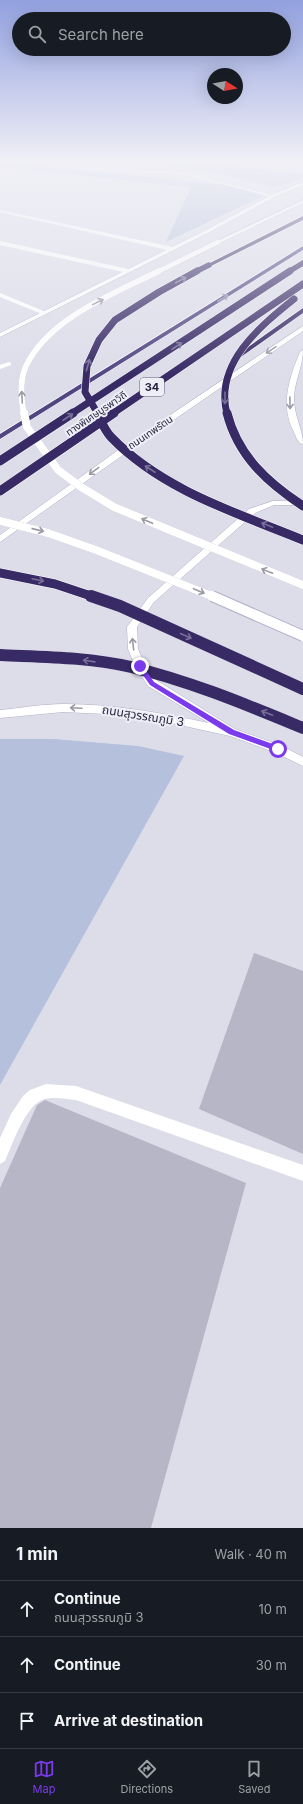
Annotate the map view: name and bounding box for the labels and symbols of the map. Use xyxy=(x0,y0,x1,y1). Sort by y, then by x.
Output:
north arrow xyxy=(207,68,243,104)
one-way arrow xyxy=(175,276,187,283)
one-way arrow xyxy=(217,293,229,301)
one-way arrow xyxy=(91,298,103,305)
one-way arrow xyxy=(171,342,182,350)
one-way arrow xyxy=(266,346,277,354)
one-way arrow xyxy=(85,359,92,372)
road number: 34 xyxy=(140,378,164,396)
street label: ทางพิเศษบูรพาวิถี xyxy=(63,388,129,439)
one-way arrow xyxy=(18,391,26,404)
one-way arrow xyxy=(221,391,229,404)
one-way arrow xyxy=(286,396,294,409)
one-way arrow xyxy=(62,413,73,421)
street label: ถนนเทพรัตน xyxy=(125,413,175,451)
one-way arrow xyxy=(145,465,156,473)
one-way arrow xyxy=(89,467,100,475)
one-way arrow xyxy=(141,516,153,524)
one-way arrow xyxy=(261,521,273,528)
one-way arrow xyxy=(31,527,44,535)
one-way arrow xyxy=(261,566,273,574)
one-way arrow xyxy=(31,577,44,585)
one-way arrow xyxy=(192,588,204,595)
one-way arrow xyxy=(179,633,191,640)
one-way arrow xyxy=(129,638,137,651)
route end xyxy=(131,657,149,675)
one-way arrow xyxy=(83,658,96,665)
street label: ถนนสุวรรณภูมิ 3 xyxy=(101,702,185,729)
one-way arrow xyxy=(70,705,83,712)
one-way arrow xyxy=(261,709,273,716)
route start xyxy=(269,740,287,758)

